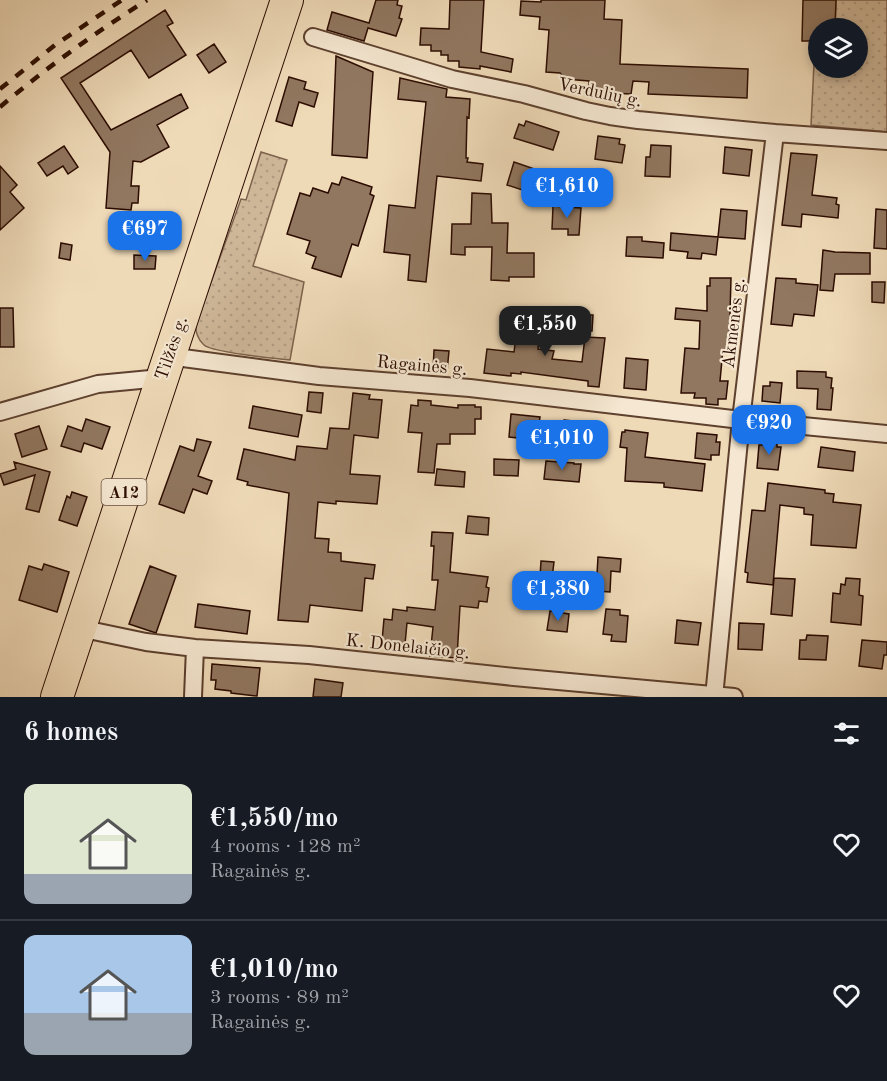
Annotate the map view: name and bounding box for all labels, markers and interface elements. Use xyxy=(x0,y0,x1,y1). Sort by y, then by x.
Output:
map controls xyxy=(808,18,868,78)
button: layers xyxy=(808,18,868,78)
street label: Verdulių g. xyxy=(556,75,644,111)
pin: €1,610 xyxy=(518,168,616,219)
text: €1,610 xyxy=(535,177,599,197)
pin: €697 xyxy=(109,211,181,262)
text: €697 xyxy=(122,220,168,240)
street label: Akmenės g. xyxy=(719,277,748,370)
pin: €1,550 xyxy=(496,306,594,357)
street label: Tilžės g. xyxy=(153,314,191,383)
text: €1,550 xyxy=(513,315,577,335)
street label: Ragainės g. xyxy=(376,353,468,379)
pin: €920 xyxy=(733,405,805,456)
text: €920 xyxy=(746,414,792,434)
pin: €1,010 xyxy=(513,420,611,471)
text: €1,010 xyxy=(530,429,594,449)
road number: A12 xyxy=(102,479,146,505)
pin: €1,380 xyxy=(509,571,607,622)
text: €1,380 xyxy=(526,580,590,600)
street label: K. Donelaičio g. xyxy=(345,632,471,662)
icon: filters xyxy=(830,717,863,750)
text: 6 homes xyxy=(24,720,118,746)
text: €1,550/mo xyxy=(210,806,338,832)
icon: home xyxy=(72,808,144,880)
icon: heart xyxy=(830,828,863,861)
text: 4 rooms · 128 m² xyxy=(210,837,360,857)
text: Ragainės g. xyxy=(210,862,311,882)
text: €1,010/mo xyxy=(210,957,338,983)
icon: home xyxy=(72,959,144,1031)
icon: heart xyxy=(830,979,863,1012)
text: 3 rooms · 89 m² xyxy=(210,988,349,1008)
text: Ragainės g. xyxy=(210,1013,311,1033)

